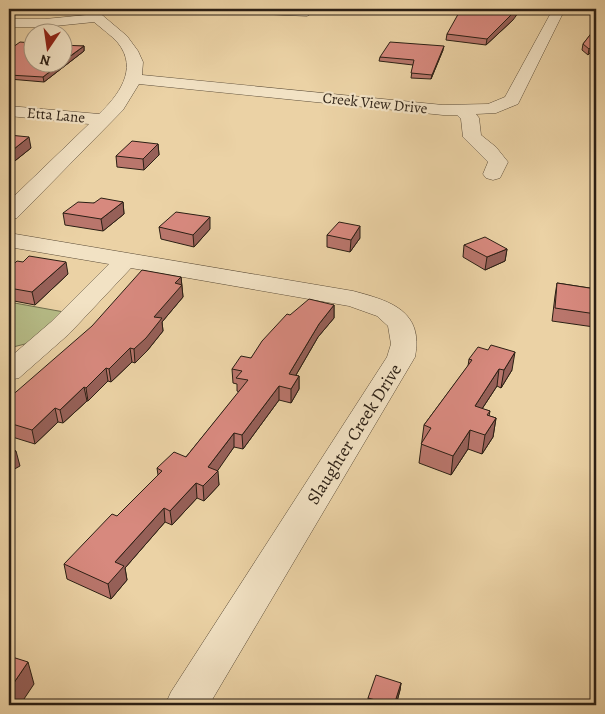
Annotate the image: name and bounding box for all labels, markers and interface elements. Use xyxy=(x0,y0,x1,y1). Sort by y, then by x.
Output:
north arrow xyxy=(22,22,72,72)
text: N xyxy=(38,50,52,71)
street label: Creek View Drive xyxy=(322,88,429,118)
street label: Etta Lane xyxy=(26,102,86,128)
street label: Slaughter Creek Drive xyxy=(301,359,407,509)

